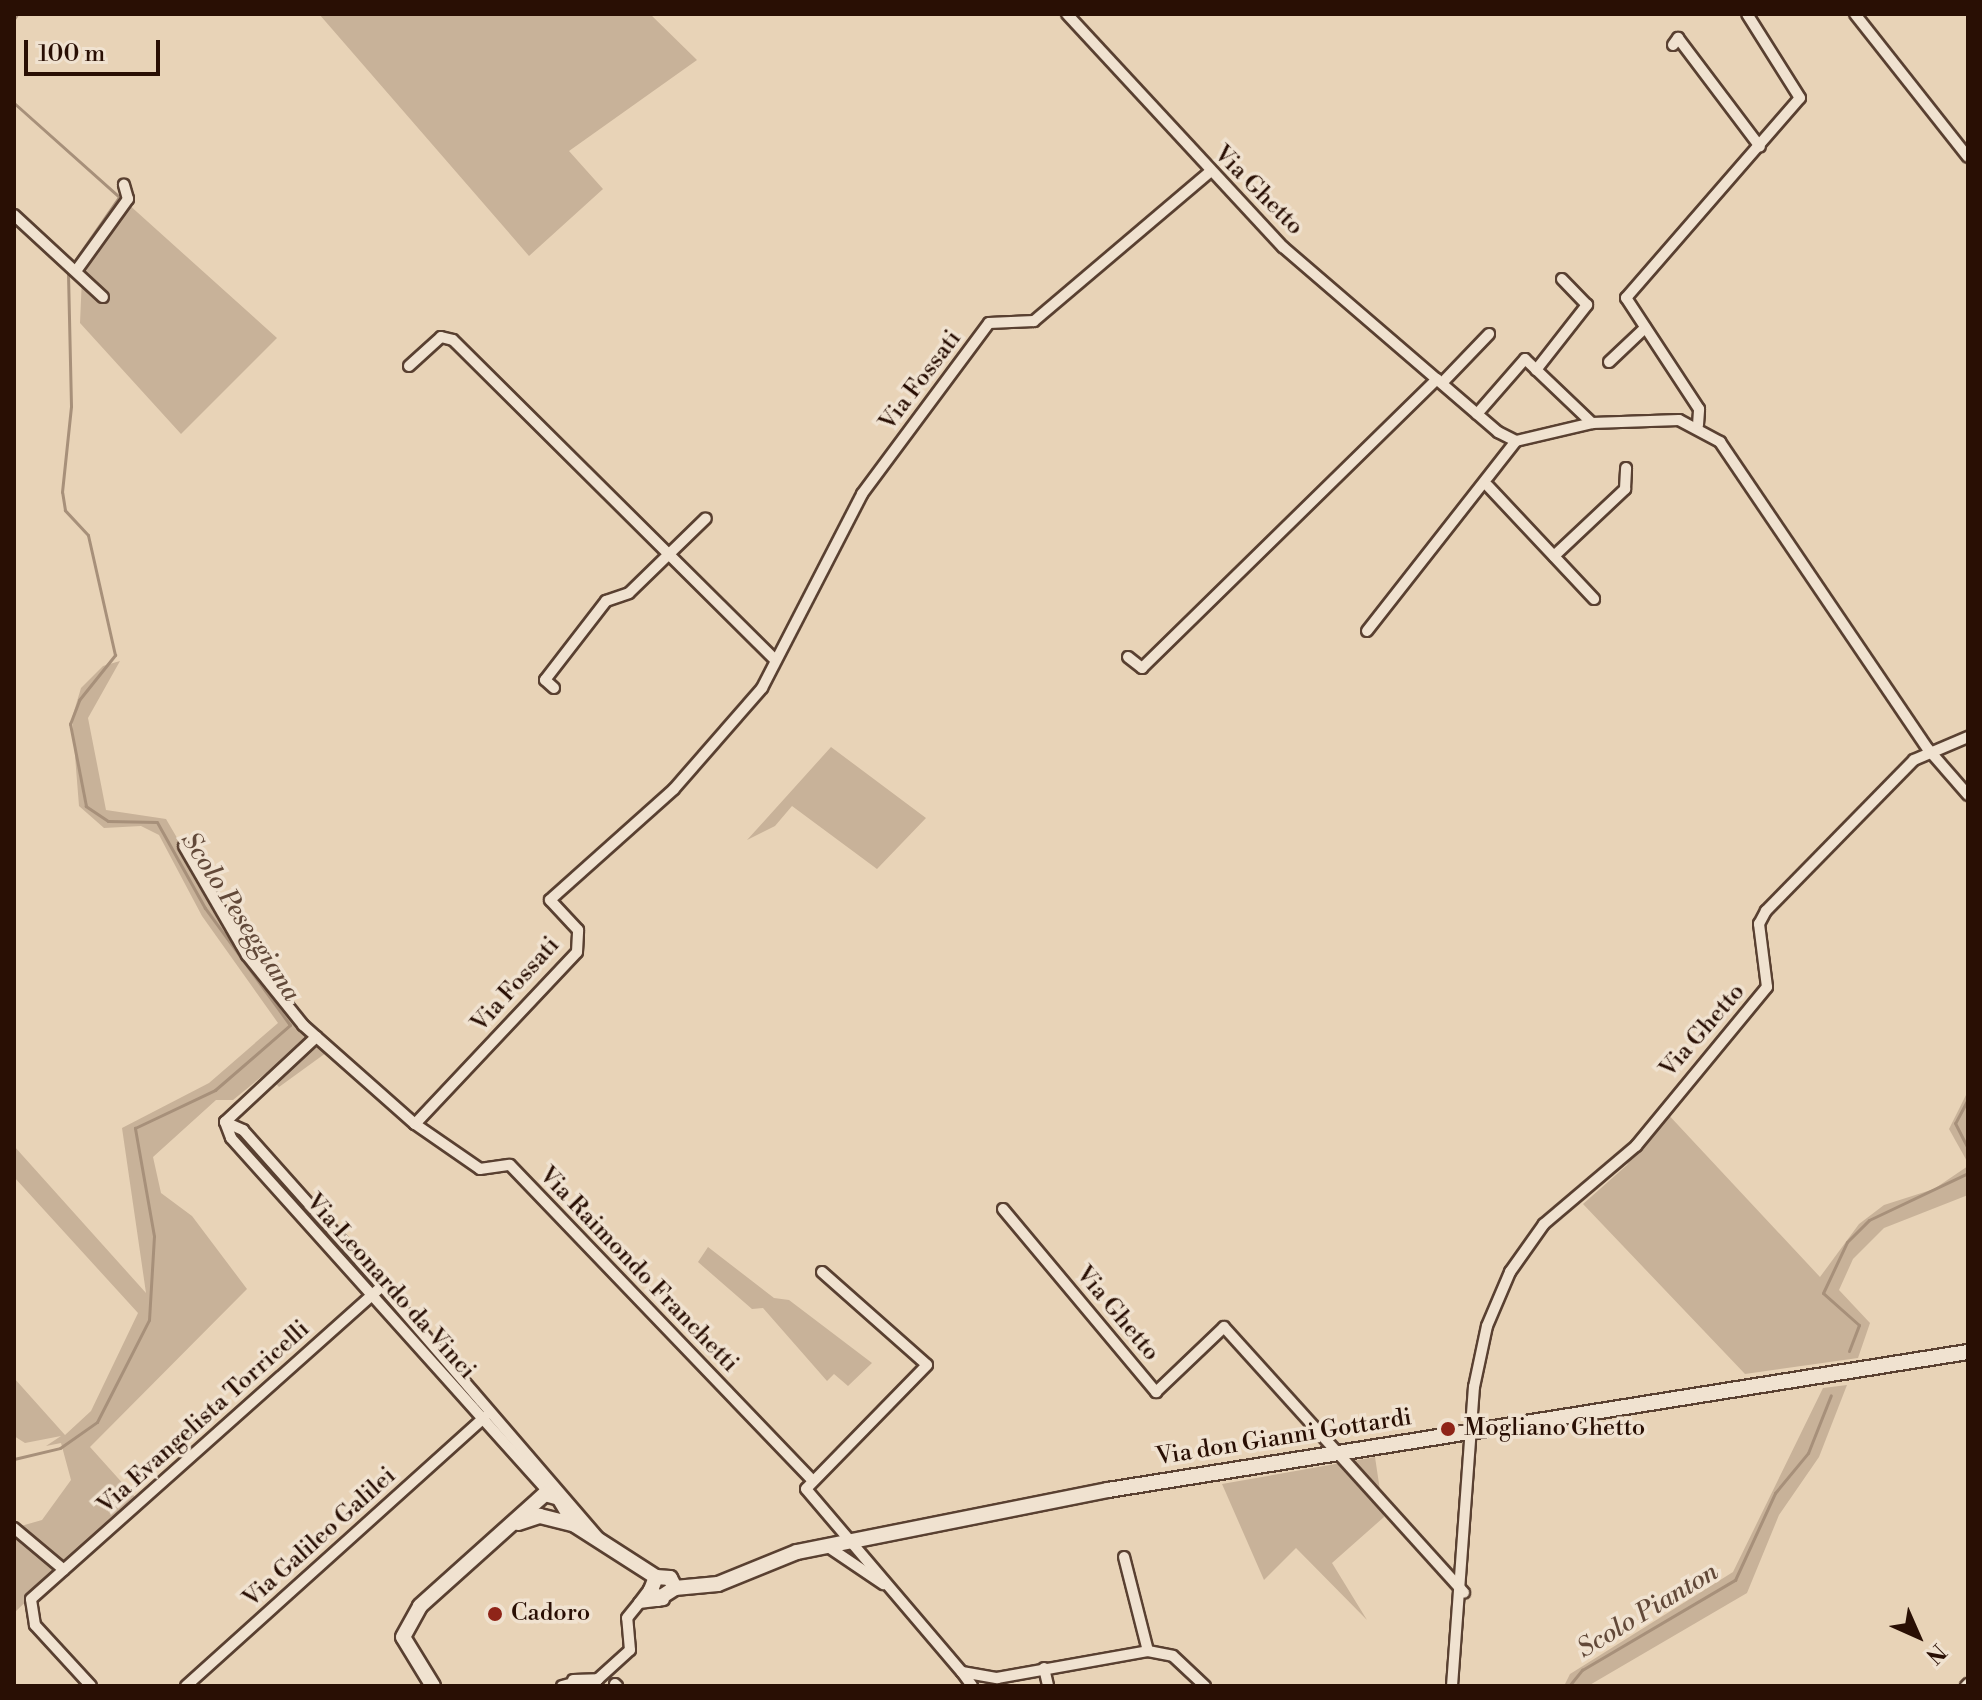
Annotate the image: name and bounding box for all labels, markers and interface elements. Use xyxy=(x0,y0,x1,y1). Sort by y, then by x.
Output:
scale bar xyxy=(28,24,164,74)
text: 100 m xyxy=(38,39,105,69)
street label: Via Ghetto xyxy=(1207,140,1309,242)
street label: Via Fossati xyxy=(874,325,968,437)
water label: Scolo Peseggiana xyxy=(174,827,306,1007)
street label: Via Fossati xyxy=(466,932,566,1038)
street label: Via Ghetto xyxy=(1654,978,1752,1084)
street label: Via Raimondo Franchetti xyxy=(532,1161,744,1379)
street label: Via Leonardo da Vinci xyxy=(299,1188,481,1386)
street label: Via Ghetto xyxy=(1069,1261,1165,1367)
street label: Via Evangelista Torricelli xyxy=(92,1315,316,1521)
street label: Via don Gianni Gottardi xyxy=(1154,1404,1414,1472)
place label: Mogliano Ghetto xyxy=(1464,1415,1645,1443)
marker: Mogliano Ghetto xyxy=(1439,1420,1457,1438)
street label: Via Galileo Galilei xyxy=(238,1462,402,1614)
water label: Scolo Pianton xyxy=(1572,1557,1724,1665)
north arrow xyxy=(1878,1596,1958,1676)
place label: Cadoro xyxy=(511,1600,590,1628)
marker: Cadoro xyxy=(486,1605,504,1623)
text: N xyxy=(1920,1638,1951,1669)

